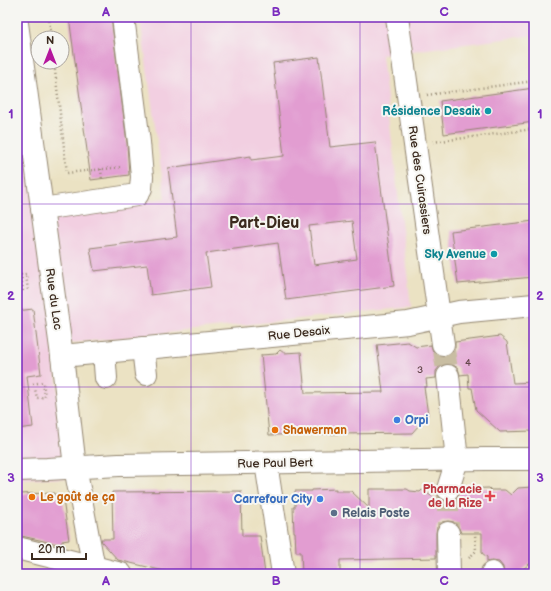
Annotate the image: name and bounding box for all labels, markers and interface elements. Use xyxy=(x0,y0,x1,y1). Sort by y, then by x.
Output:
text: A xyxy=(101,4,110,20)
text: B xyxy=(271,4,281,20)
text: C xyxy=(439,4,449,20)
north arrow xyxy=(30,30,70,70)
text: N xyxy=(46,34,54,47)
place label: Résidence Desaix xyxy=(382,104,481,119)
text: 1 xyxy=(8,106,14,122)
marker: Résidence Desaix xyxy=(483,106,493,116)
text: 1 xyxy=(537,106,543,122)
street label: Rue des Cuirassiers xyxy=(404,125,435,236)
district label: Part-Dieu xyxy=(229,214,299,233)
place label: Sky Avenue xyxy=(424,247,486,262)
marker: Sky Avenue xyxy=(489,249,499,259)
street label: Rue du Lac xyxy=(42,267,65,331)
text: 2 xyxy=(7,288,15,304)
text: 2 xyxy=(536,288,544,304)
street label: Rue Desaix xyxy=(267,323,331,344)
house number: 4 xyxy=(465,357,471,369)
house number: 3 xyxy=(417,364,423,376)
place label: Orpi xyxy=(405,413,428,428)
marker: Orpi xyxy=(392,415,402,425)
place label: Shawerman xyxy=(283,423,347,438)
marker: Shawerman xyxy=(270,425,280,435)
street label: Rue Paul Bert xyxy=(237,455,313,472)
text: 3 xyxy=(7,470,15,486)
text: 3 xyxy=(536,470,544,486)
place label: Pharmacie de la Rize xyxy=(423,482,482,511)
place label: Le goût de ça xyxy=(40,490,115,505)
marker: Pharmacie de la Rize xyxy=(485,491,495,501)
marker: Le goût de ça xyxy=(27,492,37,502)
place label: Carrefour City xyxy=(234,492,312,507)
marker: Carrefour City xyxy=(315,494,325,504)
place label: Relais Poste xyxy=(342,506,410,521)
marker: Relais Poste xyxy=(329,508,339,518)
scale bar xyxy=(32,535,86,561)
text: 20 m xyxy=(38,542,65,557)
text: A xyxy=(101,573,110,589)
text: B xyxy=(271,573,281,589)
text: C xyxy=(439,573,449,589)

